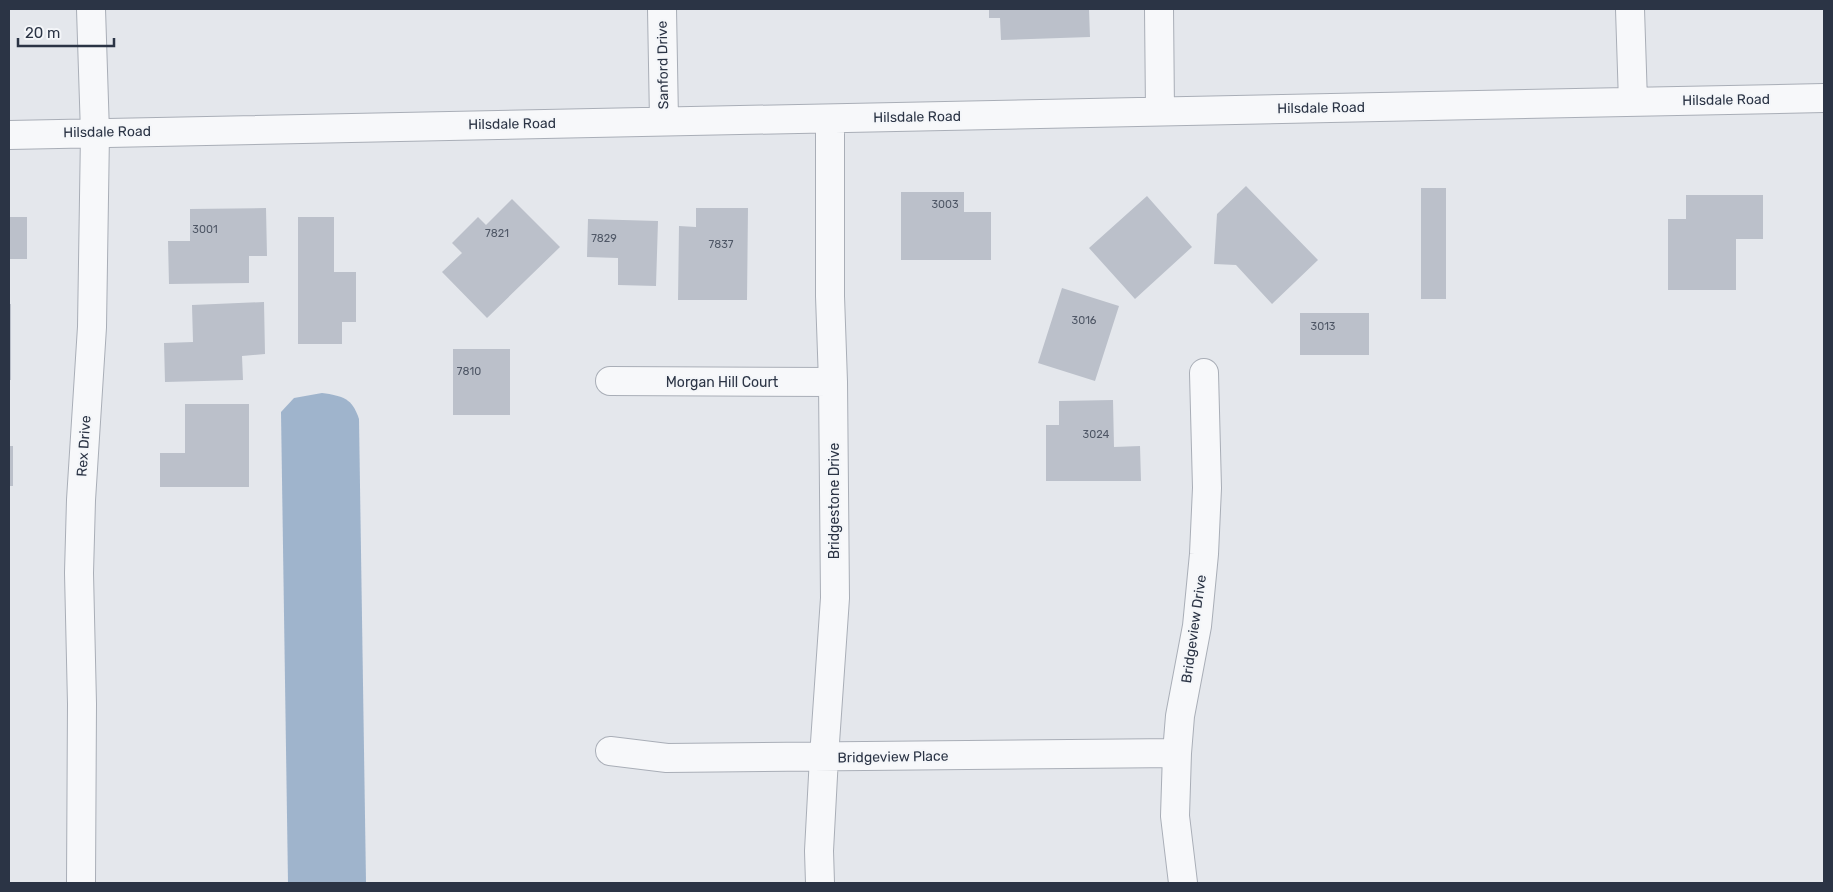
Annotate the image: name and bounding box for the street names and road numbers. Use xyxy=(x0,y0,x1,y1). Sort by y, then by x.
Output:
street label: Sanford Drive xyxy=(654,20,672,110)
street label: Hilsdale Road xyxy=(1682,91,1770,109)
street label: Hilsdale Road xyxy=(1277,99,1365,117)
street label: Hilsdale Road xyxy=(873,108,961,126)
street label: Hilsdale Road xyxy=(468,115,556,133)
street label: Hilsdale Road xyxy=(63,123,151,141)
street label: Morgan Hill Court xyxy=(666,374,779,391)
street label: Rex Drive xyxy=(73,415,95,477)
street label: Bridgestone Drive xyxy=(826,443,843,559)
street label: Bridgeview Drive xyxy=(1178,574,1210,684)
street label: Bridgeview Place xyxy=(837,748,949,766)

